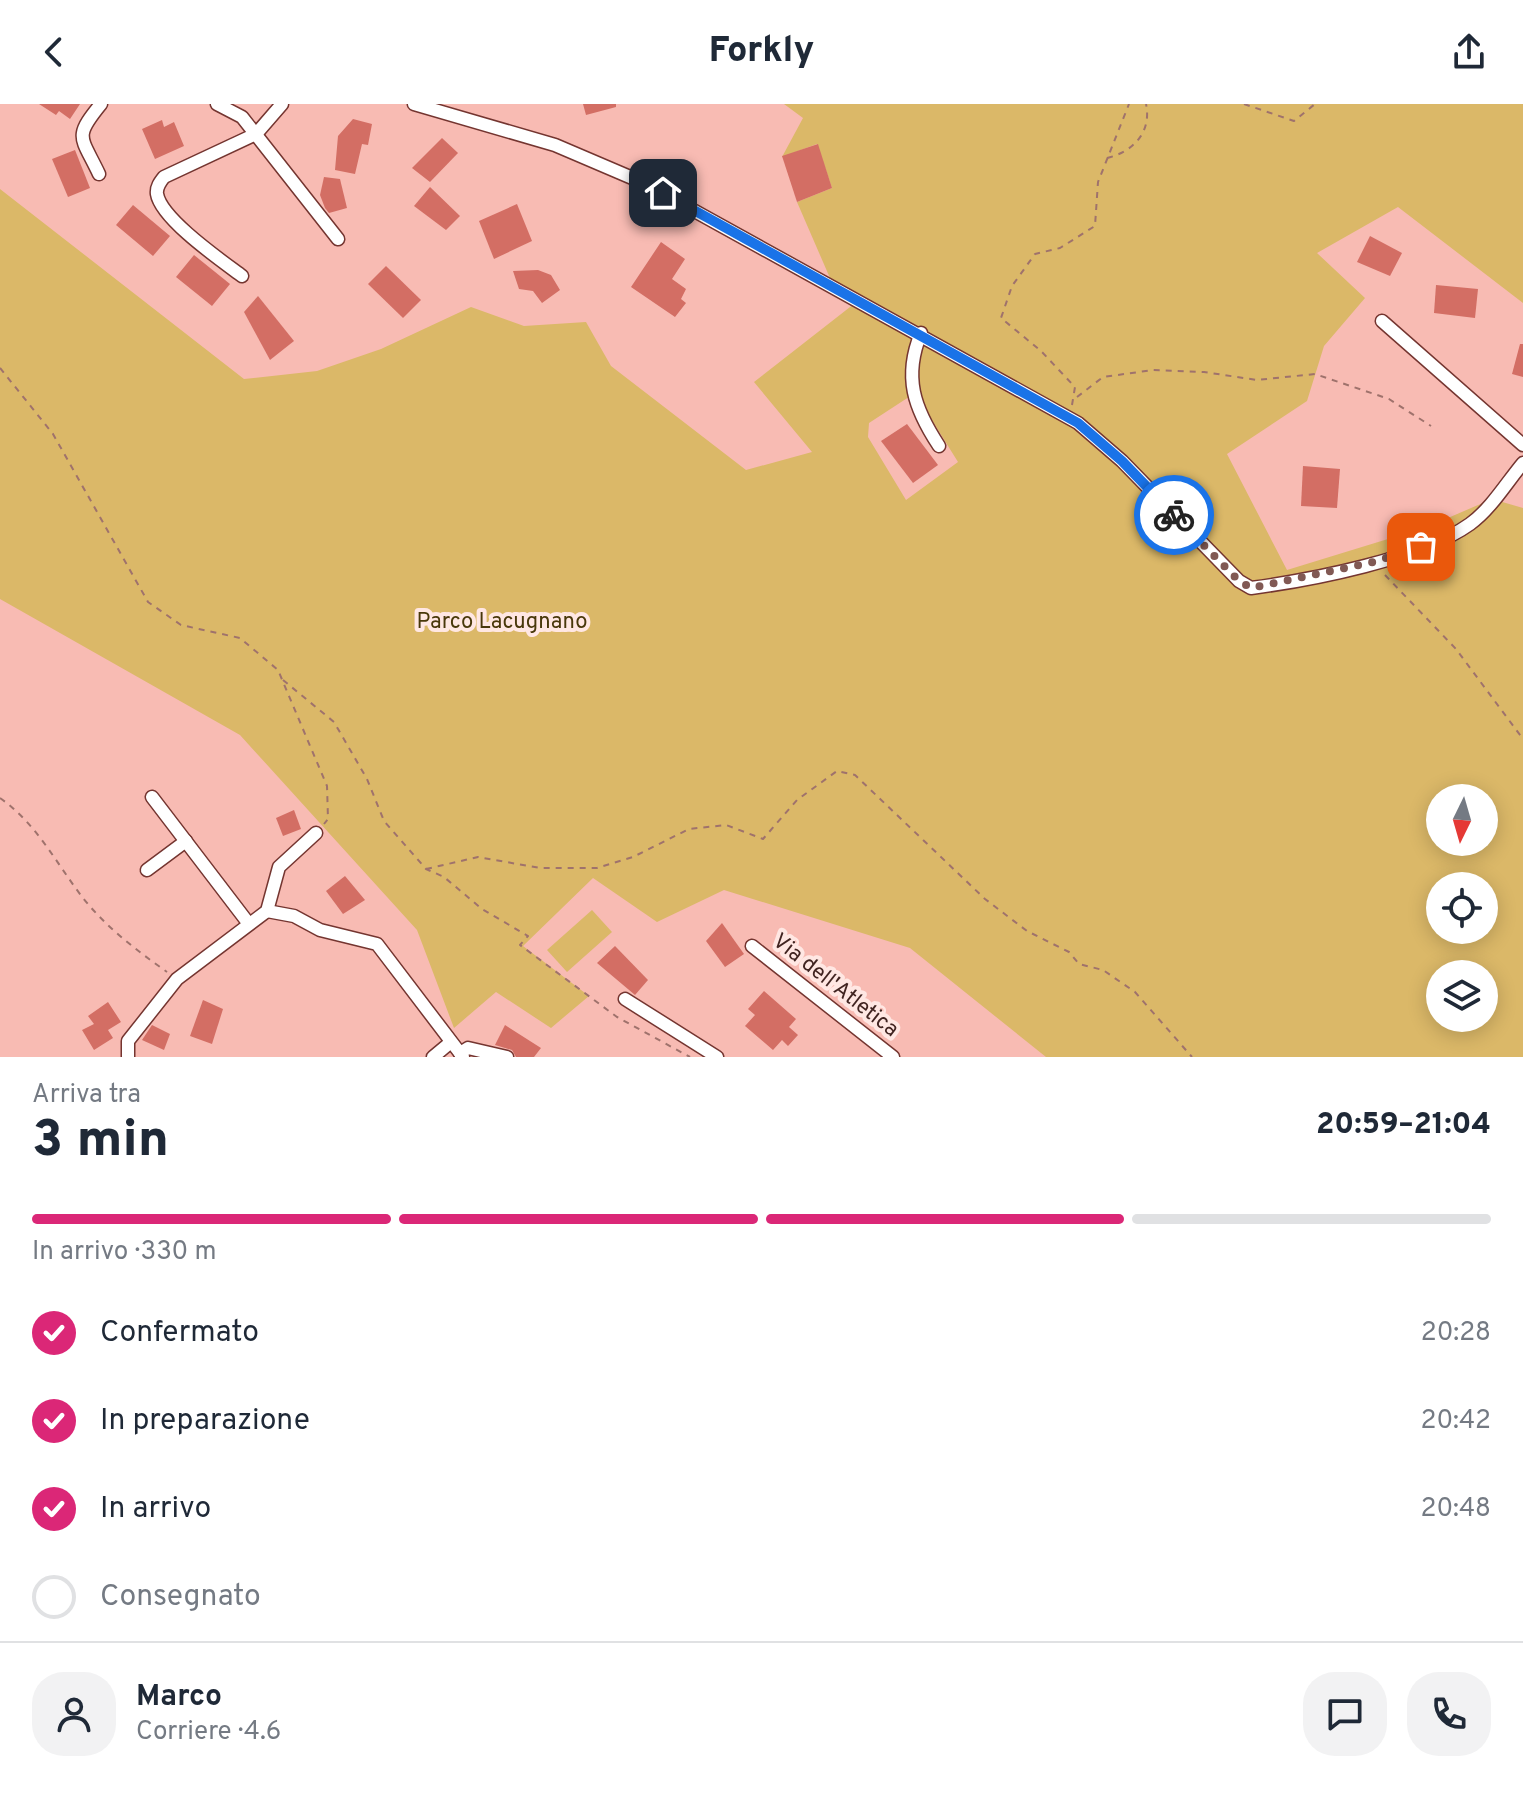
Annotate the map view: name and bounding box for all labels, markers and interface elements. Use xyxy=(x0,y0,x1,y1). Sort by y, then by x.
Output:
text: Forkly xyxy=(709,29,814,75)
icon: back xyxy=(32,30,76,74)
icon: share xyxy=(1447,30,1491,74)
pin xyxy=(629,159,697,227)
icon: home xyxy=(641,171,685,215)
courier xyxy=(1134,475,1214,555)
icon: bike xyxy=(1152,493,1196,537)
pin xyxy=(1387,513,1455,581)
icon: bag xyxy=(1399,525,1443,569)
park label: Parco Lacugnano xyxy=(416,609,588,636)
north arrow xyxy=(1426,784,1498,856)
map controls xyxy=(1426,784,1498,1032)
button: locate xyxy=(1426,872,1498,944)
street label: Via dell'Atletica xyxy=(766,928,904,1044)
button: layers xyxy=(1426,960,1498,1032)
text: Arriva tra xyxy=(32,1079,141,1112)
text: 20:59–21:04 xyxy=(1316,1107,1491,1144)
text: 3 min xyxy=(32,1109,169,1175)
text: In arrivo · 330 m xyxy=(32,1236,216,1269)
icon: check xyxy=(32,1311,76,1355)
text: Confermato xyxy=(100,1315,259,1352)
text: 20:28 xyxy=(1421,1317,1491,1350)
icon: check xyxy=(32,1399,76,1443)
text: In preparazione xyxy=(100,1403,310,1440)
text: 20:42 xyxy=(1420,1405,1491,1438)
icon: check xyxy=(32,1487,76,1531)
text: In arrivo xyxy=(100,1491,211,1528)
text: 20:48 xyxy=(1421,1493,1491,1526)
text: Consegnato xyxy=(100,1579,261,1616)
button: person xyxy=(32,1672,116,1756)
button: chat xyxy=(1303,1672,1387,1756)
button: phone xyxy=(1407,1672,1491,1756)
text: Marco xyxy=(136,1679,222,1716)
text: Corriere · 4.6 xyxy=(136,1716,281,1749)

